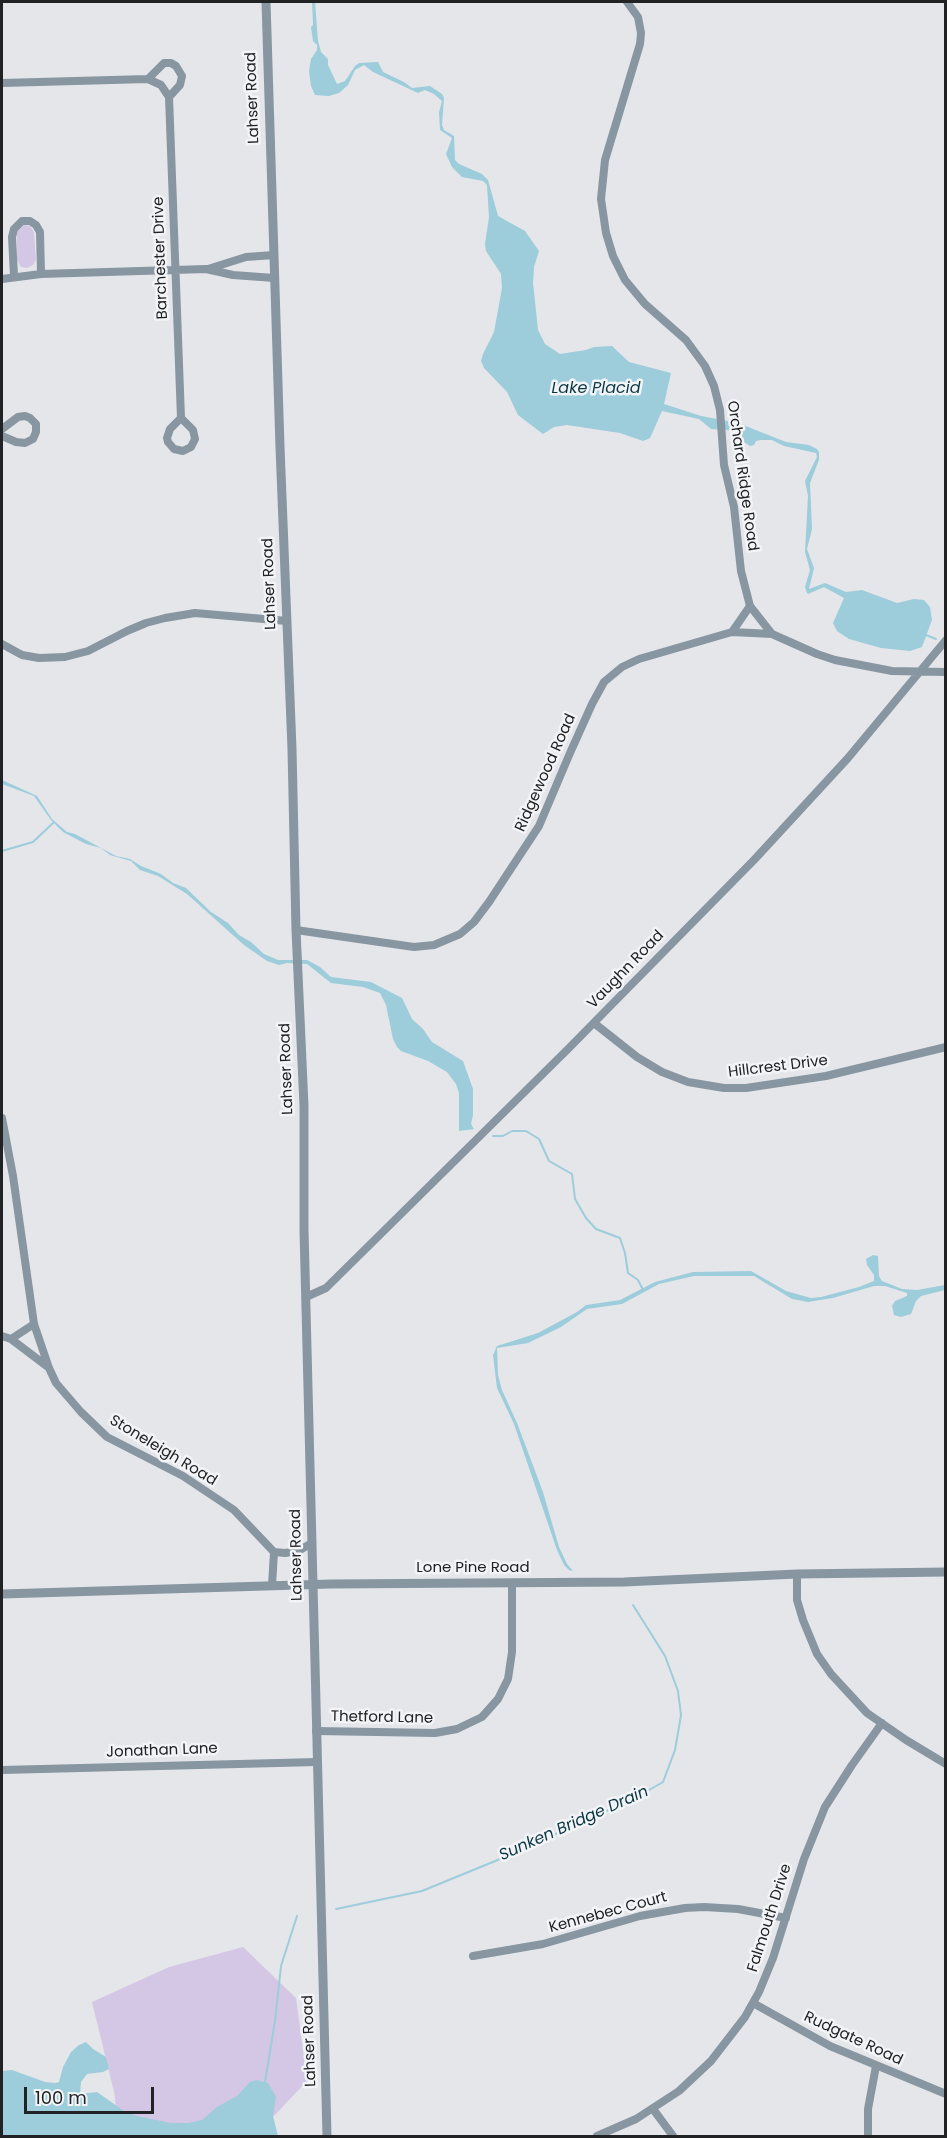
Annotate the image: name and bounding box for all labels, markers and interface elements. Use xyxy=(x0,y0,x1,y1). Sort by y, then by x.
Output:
street label: Lahser Road xyxy=(242,52,264,144)
street label: Barchester Drive xyxy=(150,196,172,320)
water label: Lake Placid xyxy=(551,379,641,399)
street label: Orchard Ridge Road xyxy=(723,400,761,552)
street label: Lahser Road xyxy=(259,538,281,630)
street label: Ridgewood Road xyxy=(512,711,580,835)
street label: Vaughn Road xyxy=(584,927,668,1013)
street label: Lahser Road xyxy=(276,1023,298,1115)
street label: Hillcrest Drive xyxy=(727,1052,829,1082)
street label: Stoneleigh Road xyxy=(106,1412,220,1490)
street label: Lahser Road xyxy=(287,1509,307,1601)
street label: Lone Pine Road xyxy=(416,1559,530,1577)
street label: Thetford Lane xyxy=(331,1708,433,1728)
street label: Jonathan Lane xyxy=(106,1740,218,1762)
water label: Sunken Bridge Drain xyxy=(496,1782,652,1866)
street label: Falmouth Drive xyxy=(744,1862,796,1974)
street label: Kennebec Court xyxy=(547,1889,669,1937)
street label: Lahser Road xyxy=(299,1995,321,2087)
street label: Rudgate Road xyxy=(801,2008,905,2070)
scale bar xyxy=(27,2075,158,2113)
text: 100 m xyxy=(35,2085,87,2110)

